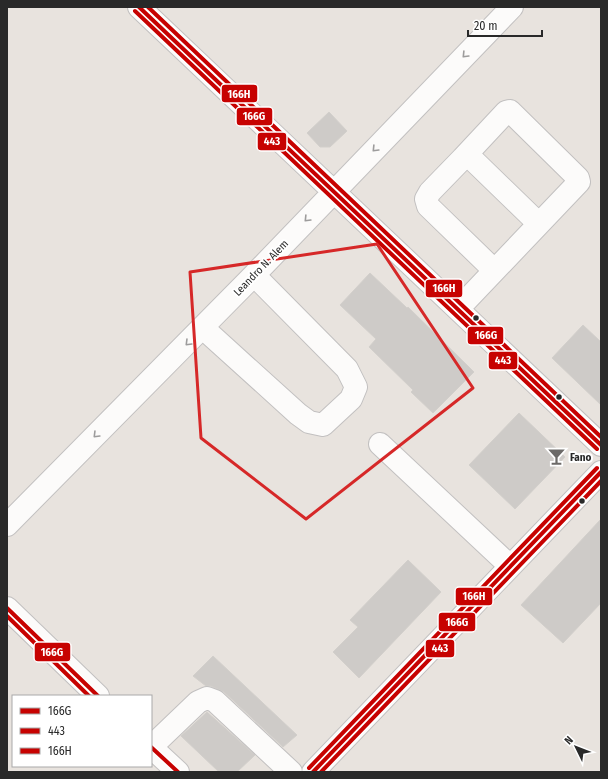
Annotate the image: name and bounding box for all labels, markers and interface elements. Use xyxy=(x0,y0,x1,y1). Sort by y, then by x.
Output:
scale bar xyxy=(468,12,542,38)
text: 20 m xyxy=(474,19,498,33)
one-way arrow xyxy=(462,50,470,58)
line badge: 166H xyxy=(221,84,258,103)
text: 166H xyxy=(228,88,251,101)
line badge: 166G xyxy=(236,107,273,126)
text: 166G xyxy=(243,110,266,123)
line badge: 443 xyxy=(257,132,287,151)
text: 443 xyxy=(264,135,280,148)
one-way arrow xyxy=(372,144,380,152)
one-way arrow xyxy=(305,214,312,222)
street label: Leandro N. Alem xyxy=(231,237,291,299)
line badge: 166H xyxy=(425,279,463,298)
text: 166H xyxy=(433,282,456,295)
unlabelled marker xyxy=(471,313,481,323)
line badge: 166G xyxy=(467,326,504,345)
text: 166G xyxy=(475,329,498,342)
one-way arrow xyxy=(185,338,193,346)
line badge: 443 xyxy=(488,351,518,370)
text: 443 xyxy=(495,354,511,367)
unlabelled marker xyxy=(554,392,564,402)
one-way arrow xyxy=(93,430,101,438)
bar icon: Fano xyxy=(547,447,567,467)
place label: Fano xyxy=(570,451,591,464)
unlabelled marker xyxy=(577,496,587,506)
line badge: 166H xyxy=(455,587,493,606)
text: 166H xyxy=(463,590,486,603)
line badge: 166G xyxy=(438,612,476,632)
text: 166G xyxy=(446,616,469,629)
line badge: 443 xyxy=(425,639,455,658)
line badge: 166G xyxy=(34,642,71,662)
text: 443 xyxy=(432,642,448,655)
text: 166G xyxy=(41,646,64,659)
legend xyxy=(12,695,152,767)
text: 166G xyxy=(48,704,72,718)
text: 443 xyxy=(48,724,65,738)
north arrow xyxy=(556,727,596,767)
text: N xyxy=(562,734,576,747)
text: 166H xyxy=(48,744,72,758)

